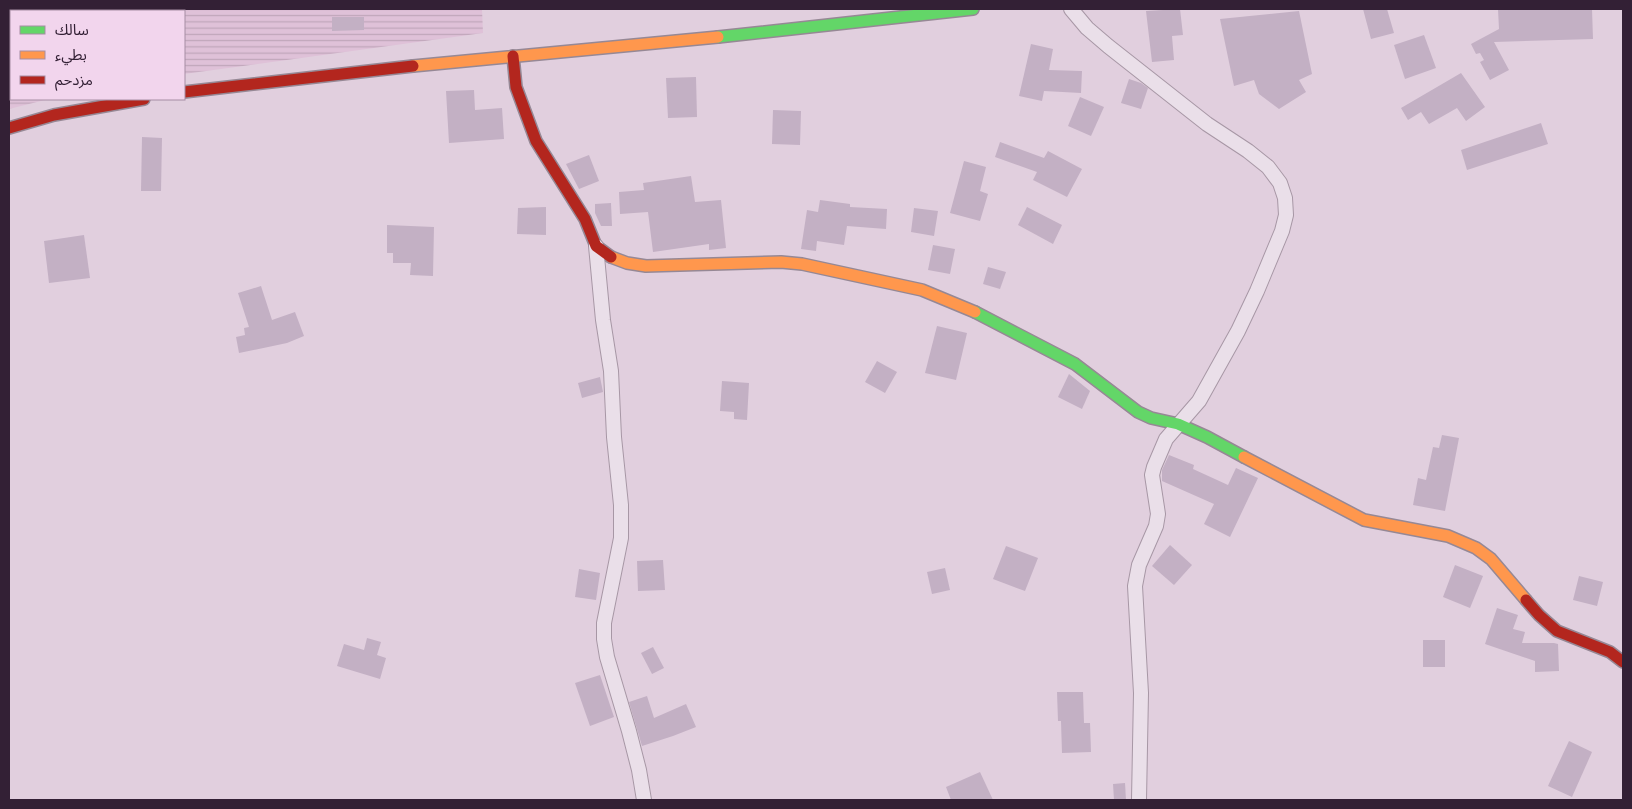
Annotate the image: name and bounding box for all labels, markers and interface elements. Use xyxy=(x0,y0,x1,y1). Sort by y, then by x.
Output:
legend xyxy=(10,10,185,100)
text: سالك xyxy=(55,14,89,46)
text: بطيء xyxy=(55,39,87,71)
text: مزدحم xyxy=(55,64,93,96)

